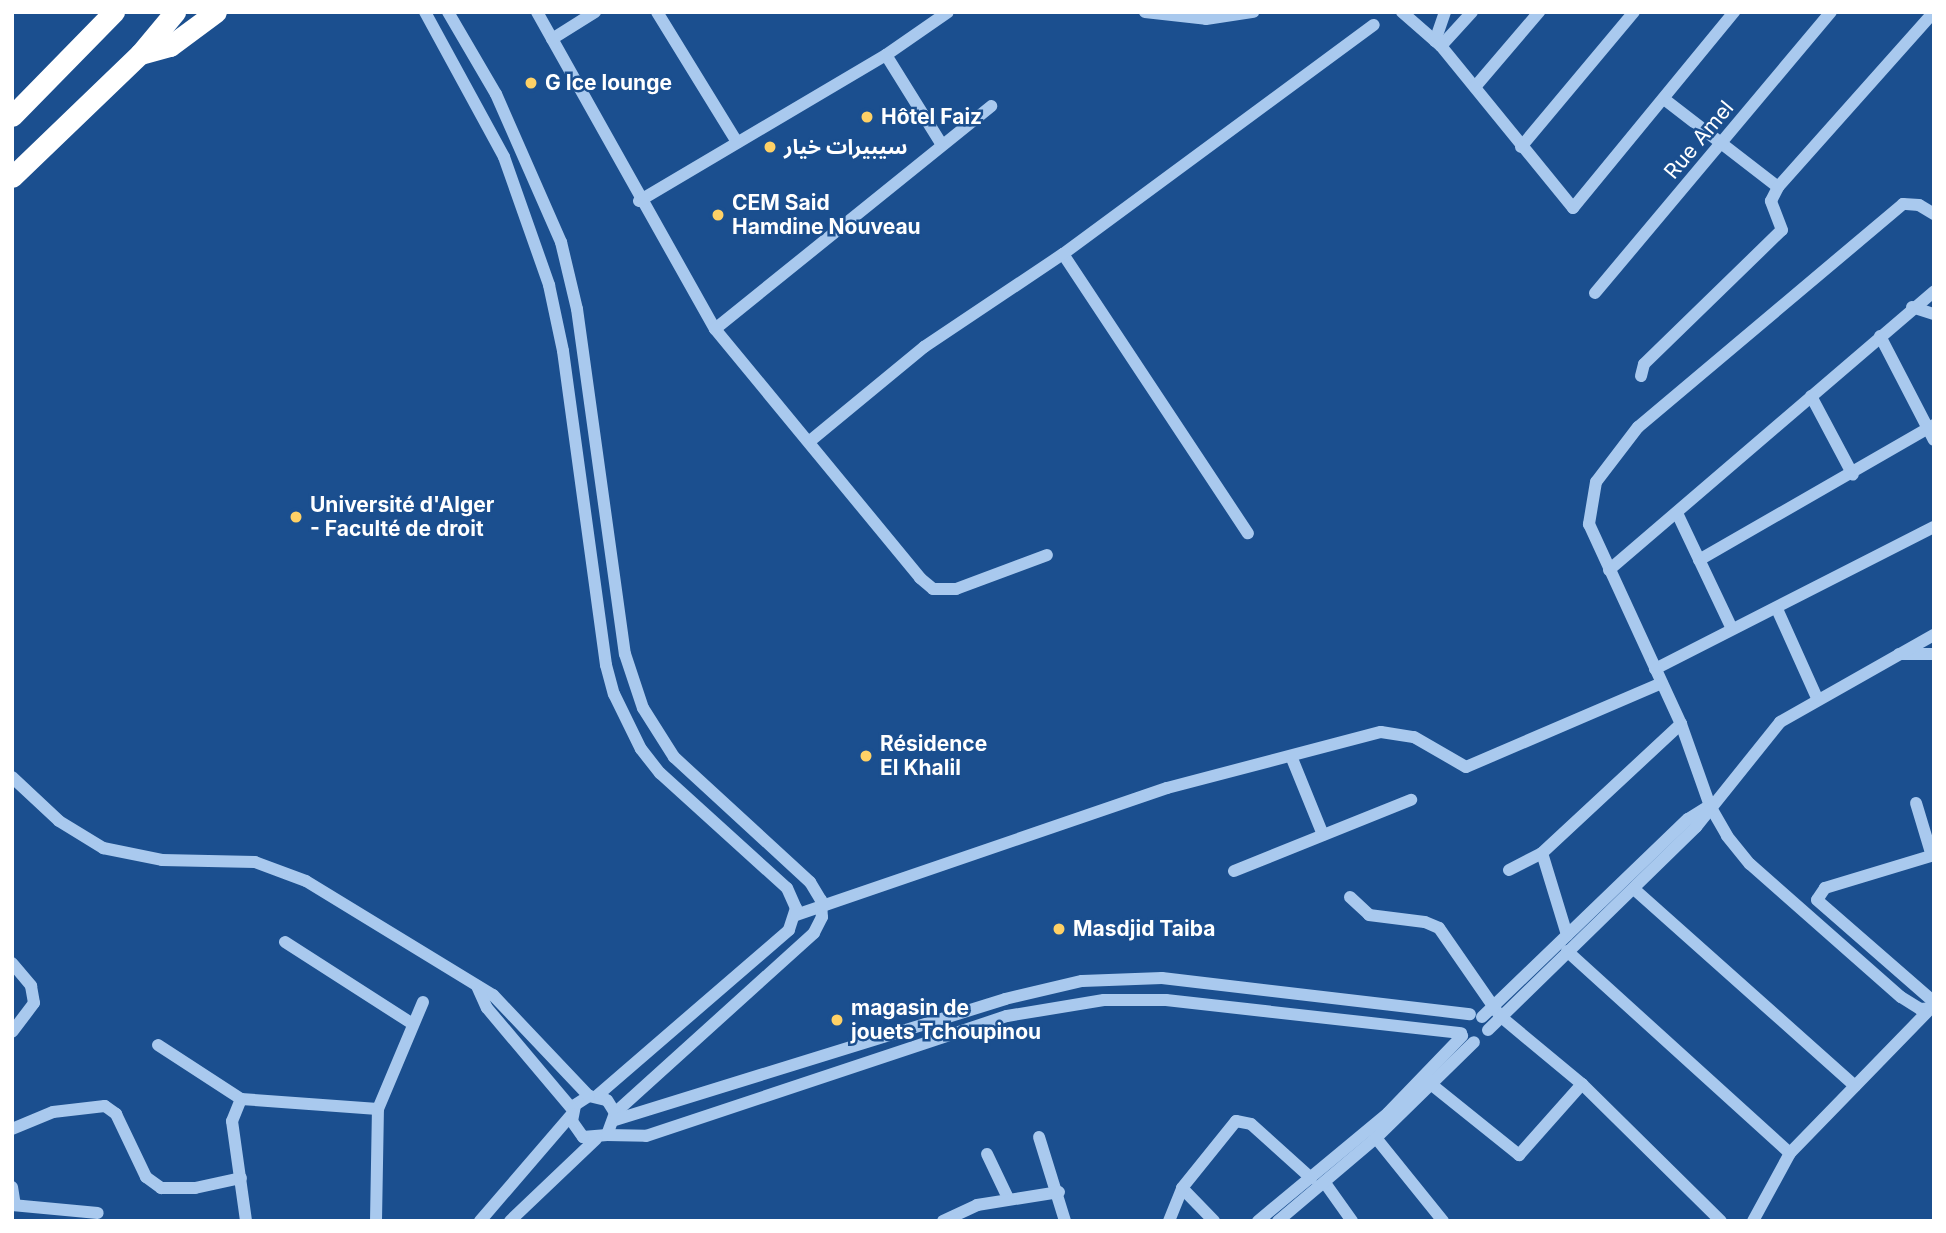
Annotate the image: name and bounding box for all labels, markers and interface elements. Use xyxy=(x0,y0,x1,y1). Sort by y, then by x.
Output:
place label: G Ice lounge xyxy=(545,70,672,96)
marker: G Ice lounge xyxy=(523,75,539,91)
street label: Rue Amel xyxy=(1659,96,1739,184)
place label: Hôtel Faiz xyxy=(881,104,982,130)
marker: Hôtel Faiz xyxy=(859,109,875,125)
place label: سيبيرات خيار xyxy=(784,134,907,160)
marker: سيبيرات خيار xyxy=(762,139,778,155)
place label: CEM Said Hamdine Nouveau xyxy=(732,190,921,240)
marker: CEM Said Hamdine Nouveau xyxy=(710,207,726,223)
place label: Université d'Alger - Faculté de droit xyxy=(310,492,494,542)
marker: Université d'Alger - Faculté de droit xyxy=(288,509,304,525)
place label: Résidence El Khalil xyxy=(880,731,987,781)
marker: Résidence El Khalil xyxy=(858,748,874,764)
place label: Masdjid Taiba xyxy=(1073,916,1215,942)
marker: Masdjid Taiba xyxy=(1051,921,1067,937)
place label: magasin de jouets Tchoupinou xyxy=(851,995,1041,1045)
marker: magasin de jouets Tchoupinou xyxy=(829,1012,845,1028)

